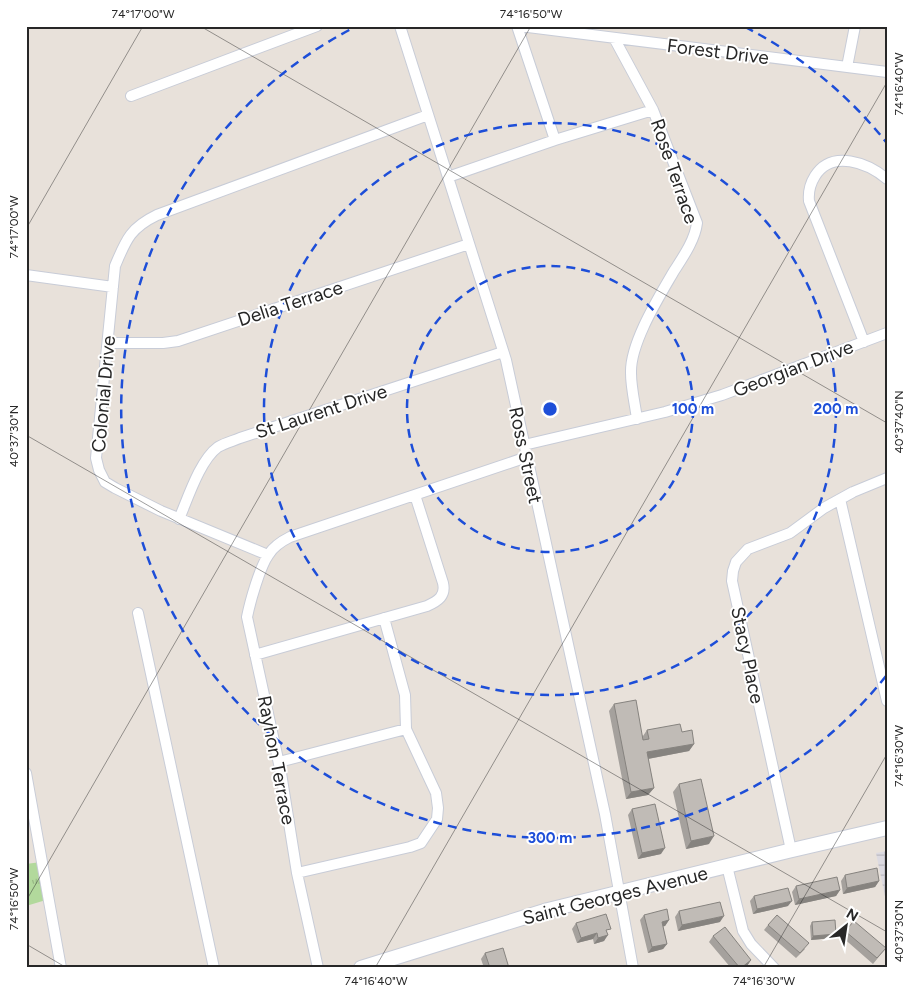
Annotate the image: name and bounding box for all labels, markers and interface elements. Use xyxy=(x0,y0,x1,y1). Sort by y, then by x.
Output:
text: 74°17'00"W xyxy=(112,7,175,21)
text: 74°16'50"W xyxy=(500,7,563,21)
street label: Forest Drive xyxy=(666,34,770,69)
text: 74°16'40"W xyxy=(892,52,906,115)
street label: Rose Terrace xyxy=(646,116,703,227)
text: 74°17'00"W xyxy=(7,195,21,258)
street label: Delia Terrace xyxy=(235,276,346,331)
street label: Colonial Drive xyxy=(87,335,120,454)
street label: Georgian Drive xyxy=(730,335,856,402)
street label: St Laurent Drive xyxy=(252,379,390,444)
text: 40°37'40"N xyxy=(892,390,906,454)
centre of rings xyxy=(541,400,559,418)
text: 100 m xyxy=(672,400,714,418)
text: 200 m xyxy=(814,400,858,418)
text: 40°37'30"N xyxy=(7,405,21,467)
street label: Ross Street xyxy=(504,405,547,506)
street label: Stacy Place xyxy=(726,604,769,706)
street label: Rayhon Terrace xyxy=(253,693,300,827)
text: 74°16'30"W xyxy=(892,724,906,787)
text: 300 m xyxy=(528,829,572,847)
street label: Saint Georges Avenue xyxy=(520,861,710,930)
text: 74°16'50"W xyxy=(7,867,21,930)
text: 40°37'30"N xyxy=(892,900,906,962)
north arrow xyxy=(820,902,870,952)
text: N xyxy=(843,905,861,925)
text: 74°16'40"W xyxy=(345,974,408,988)
text: 74°16'30"W xyxy=(733,974,796,988)

